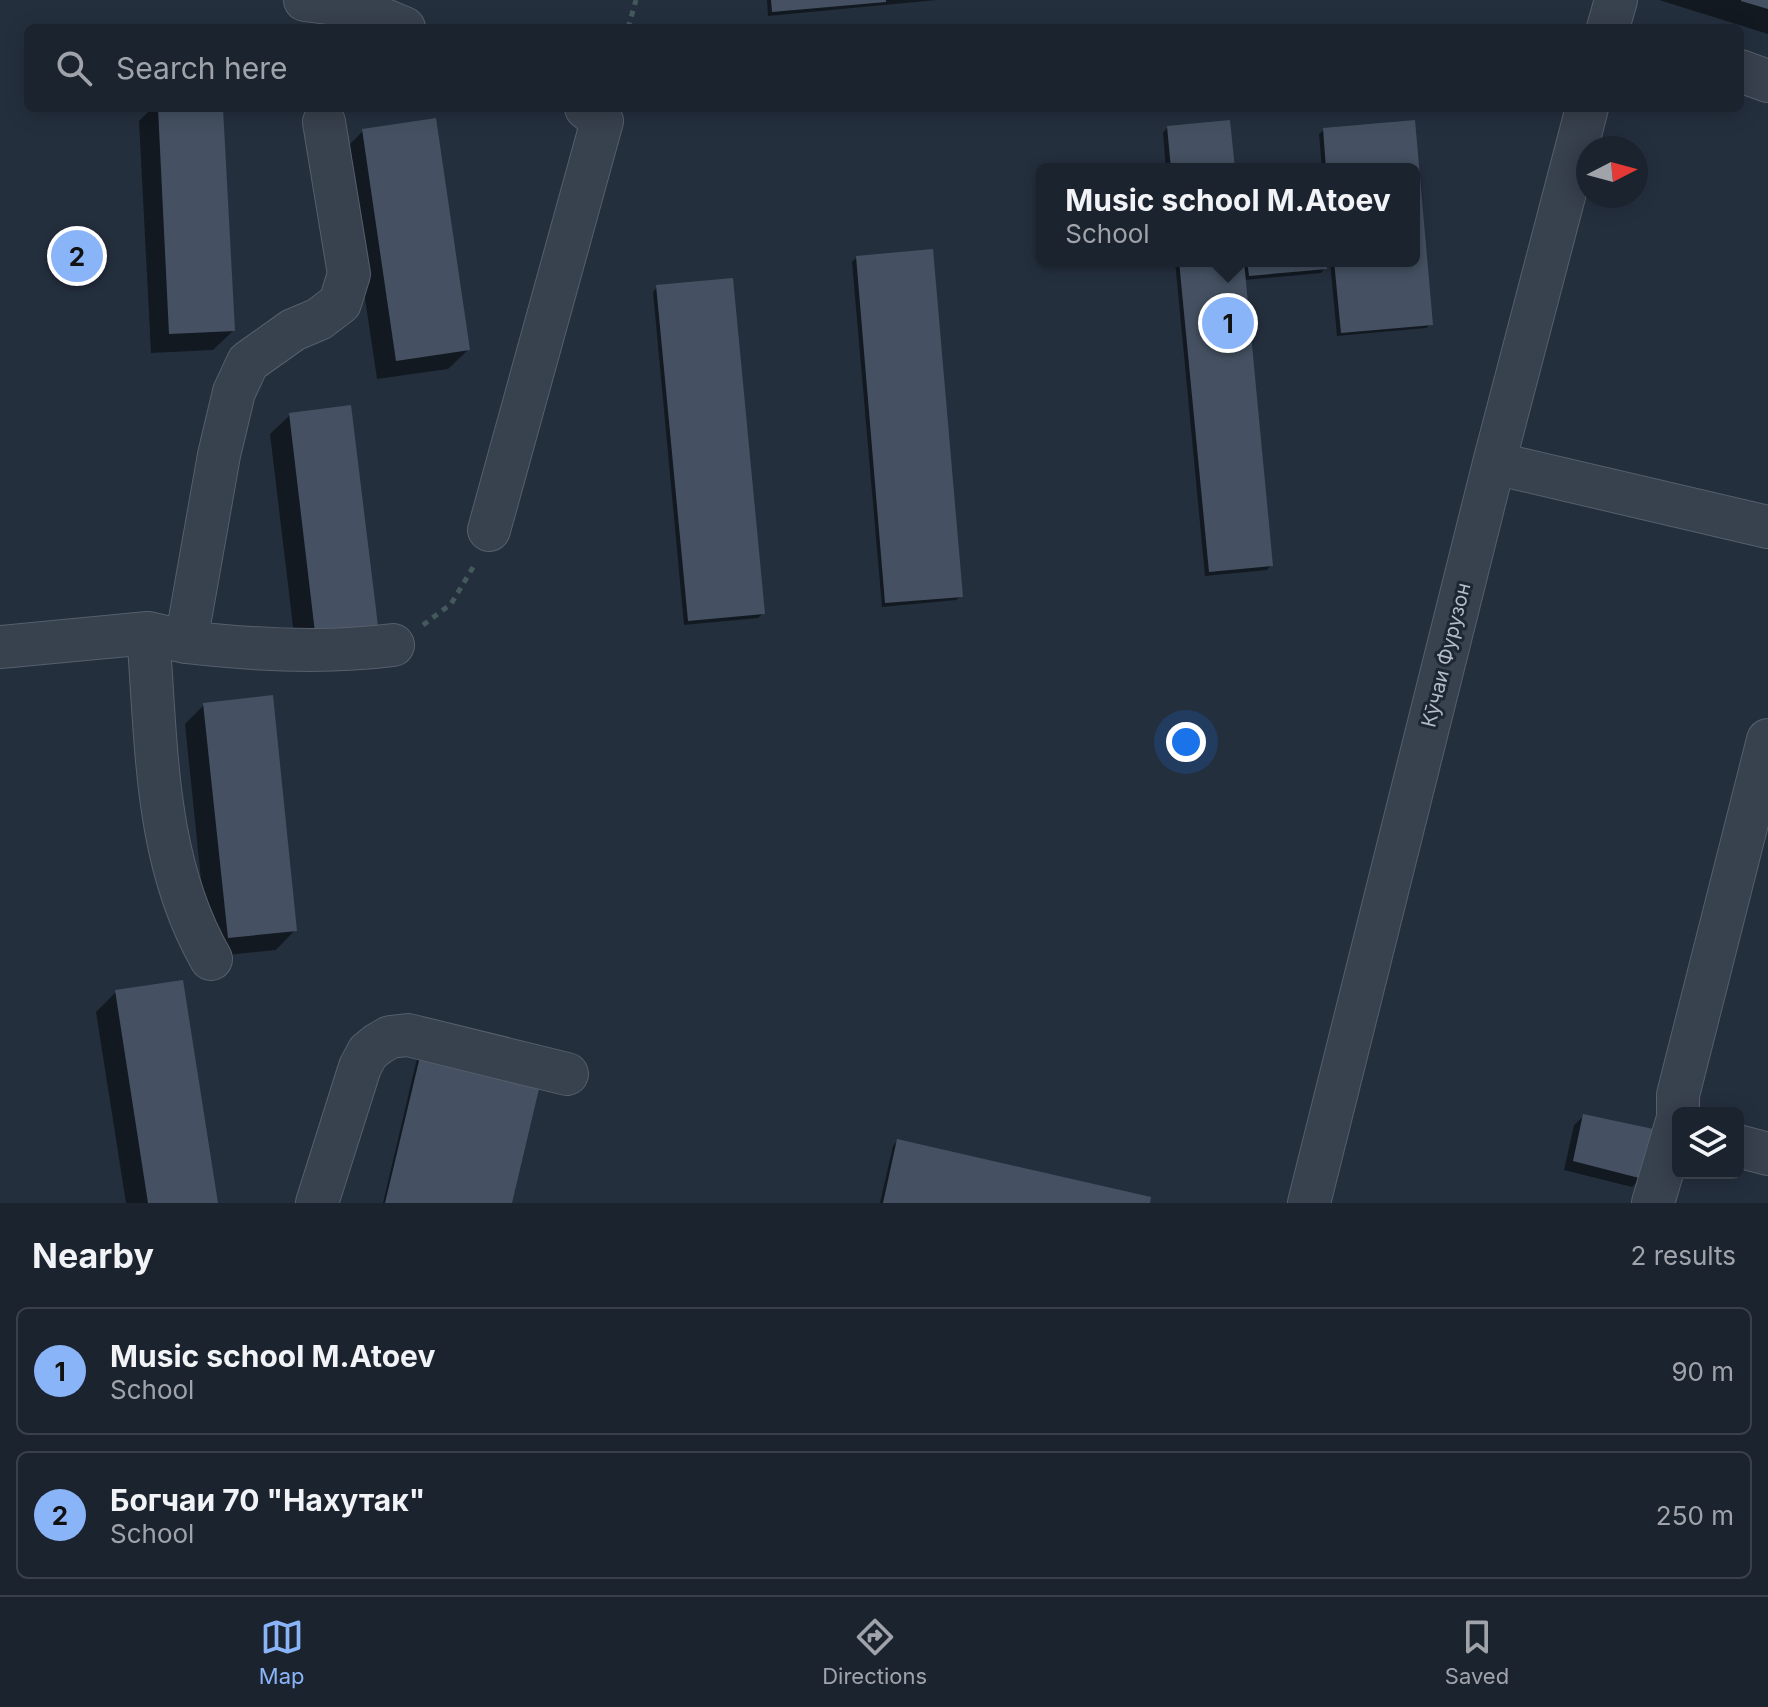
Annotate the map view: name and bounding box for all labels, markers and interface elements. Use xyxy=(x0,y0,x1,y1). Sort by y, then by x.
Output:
search box xyxy=(24,24,1744,112)
icon: search xyxy=(52,46,96,90)
text: Search here xyxy=(116,50,288,86)
north arrow xyxy=(1576,136,1648,208)
popup xyxy=(1036,163,1420,267)
text: Music school M.Atoev xyxy=(1065,182,1391,218)
text: School xyxy=(1065,218,1150,249)
pin: 2 xyxy=(51,226,103,286)
pin: 1 xyxy=(1202,293,1254,353)
street label: Кӯчаи Фурузон xyxy=(1416,580,1476,730)
your location xyxy=(1166,722,1206,762)
map controls xyxy=(1672,1107,1744,1179)
button: layers xyxy=(1672,1107,1744,1179)
text: Nearby xyxy=(32,1235,154,1276)
text: 2 results xyxy=(1631,1240,1736,1271)
text: Music school M.Atoev xyxy=(110,1338,435,1374)
text: 1 xyxy=(54,1356,66,1387)
text: 90 m xyxy=(1671,1356,1734,1387)
text: School xyxy=(110,1374,194,1405)
text: Богчаи 70 "Нахутак" xyxy=(110,1482,425,1518)
text: 2 xyxy=(52,1500,68,1531)
text: 250 m xyxy=(1656,1500,1734,1531)
text: School xyxy=(110,1518,194,1549)
tab: Map xyxy=(259,1615,305,1689)
tab: Directions xyxy=(822,1615,927,1689)
tab: Saved xyxy=(1445,1615,1509,1689)

